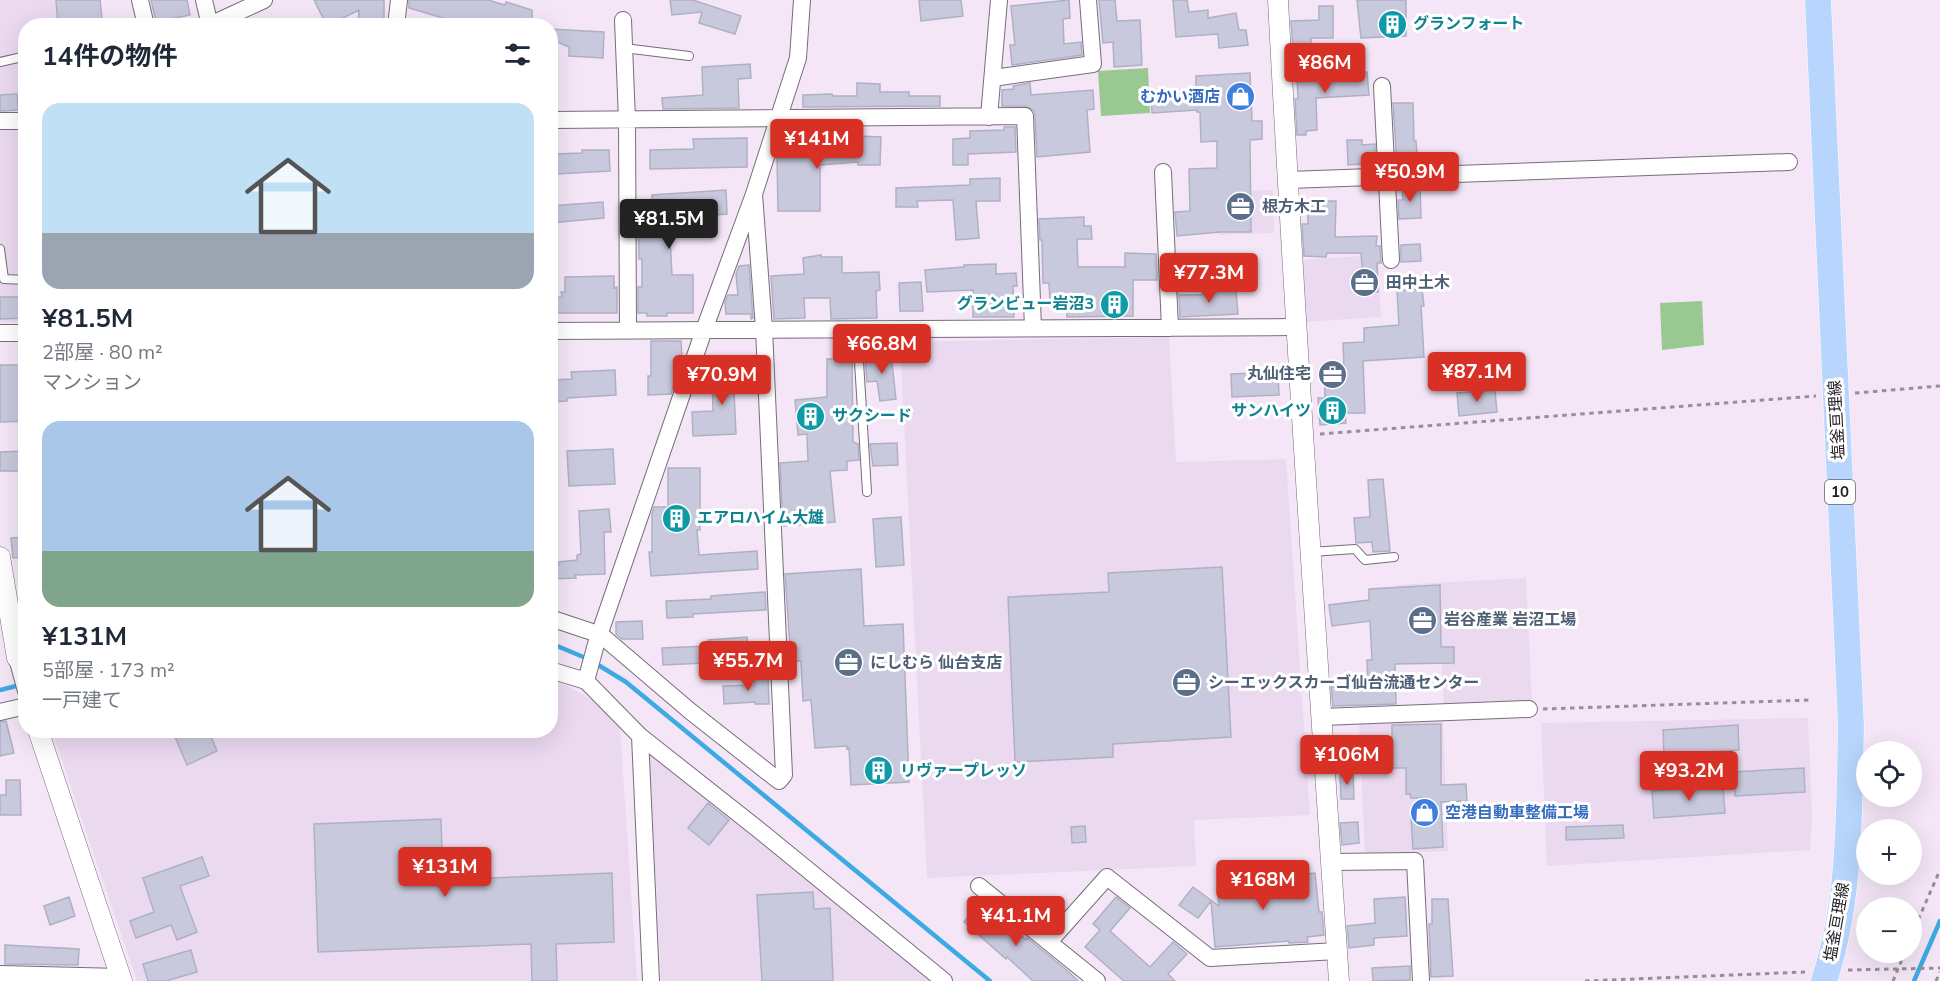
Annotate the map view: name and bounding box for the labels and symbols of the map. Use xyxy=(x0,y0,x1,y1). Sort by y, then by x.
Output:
building icon: グランフォート xyxy=(1376,8,1408,40)
place label: グランフォート xyxy=(1413,13,1525,35)
pin: ¥86M xyxy=(1289,43,1361,94)
shop icon: むかい酒店 xyxy=(1225,81,1257,113)
place label: むかい酒店 xyxy=(1140,86,1220,108)
pin: ¥141M xyxy=(775,119,859,170)
pin: ¥50.9M xyxy=(1361,152,1459,203)
office icon: 根方木工 xyxy=(1225,191,1257,223)
place label: 根方木工 xyxy=(1262,196,1326,218)
pin: ¥81.5M xyxy=(620,199,718,250)
pin: ¥77.3M xyxy=(1160,253,1258,304)
office icon: 田中土木 xyxy=(1349,267,1381,299)
place label: 田中土木 xyxy=(1386,272,1450,294)
building icon: グランビュー岩沼3 xyxy=(1099,288,1131,320)
place label: グランビュー岩沼3 xyxy=(956,293,1094,315)
pin: ¥66.8M xyxy=(833,324,931,375)
pin: ¥87.1M xyxy=(1428,352,1526,403)
pin: ¥70.9M xyxy=(673,355,771,406)
office icon: 丸仙住宅 xyxy=(1316,358,1348,390)
place label: 丸仙住宅 xyxy=(1247,363,1311,385)
street label: 塩釜亘理線 xyxy=(1824,379,1850,461)
building icon: サンハイツ xyxy=(1316,395,1348,427)
building icon: サクシード xyxy=(795,400,827,432)
place label: サンハイツ xyxy=(1231,400,1311,422)
place label: サクシード xyxy=(832,405,912,427)
road number: 10 xyxy=(1825,480,1855,504)
building icon: エアロハイム大雄 xyxy=(660,502,692,534)
place label: エアロハイム大雄 xyxy=(697,507,824,529)
office icon: 岩谷産業 岩沼工場 xyxy=(1407,604,1439,636)
place label: 岩谷産業 岩沼工場 xyxy=(1444,609,1576,631)
pin: ¥55.7M xyxy=(699,641,797,692)
office icon: にしむら 仙台支店 xyxy=(833,647,865,679)
place label: にしむら 仙台支店 xyxy=(870,652,1002,674)
office icon: シーエックスカーゴ仙台流通センター xyxy=(1171,667,1203,699)
place label: シーエックスカーゴ仙台流通センター xyxy=(1208,672,1480,694)
pin: ¥106M xyxy=(1305,735,1389,786)
pin: ¥93.2M xyxy=(1640,751,1738,802)
building icon: リヴァープレッソ xyxy=(863,755,895,787)
place label: リヴァープレッソ xyxy=(900,760,1027,782)
shop icon: 空港自動車整備工場 xyxy=(1408,797,1440,829)
place label: 空港自動車整備工場 xyxy=(1445,802,1589,824)
pin: ¥131M xyxy=(403,847,487,898)
pin: ¥168M xyxy=(1221,860,1305,911)
street label: 塩釜亘理線 xyxy=(1819,881,1855,963)
pin: ¥41.1M xyxy=(967,896,1065,947)

